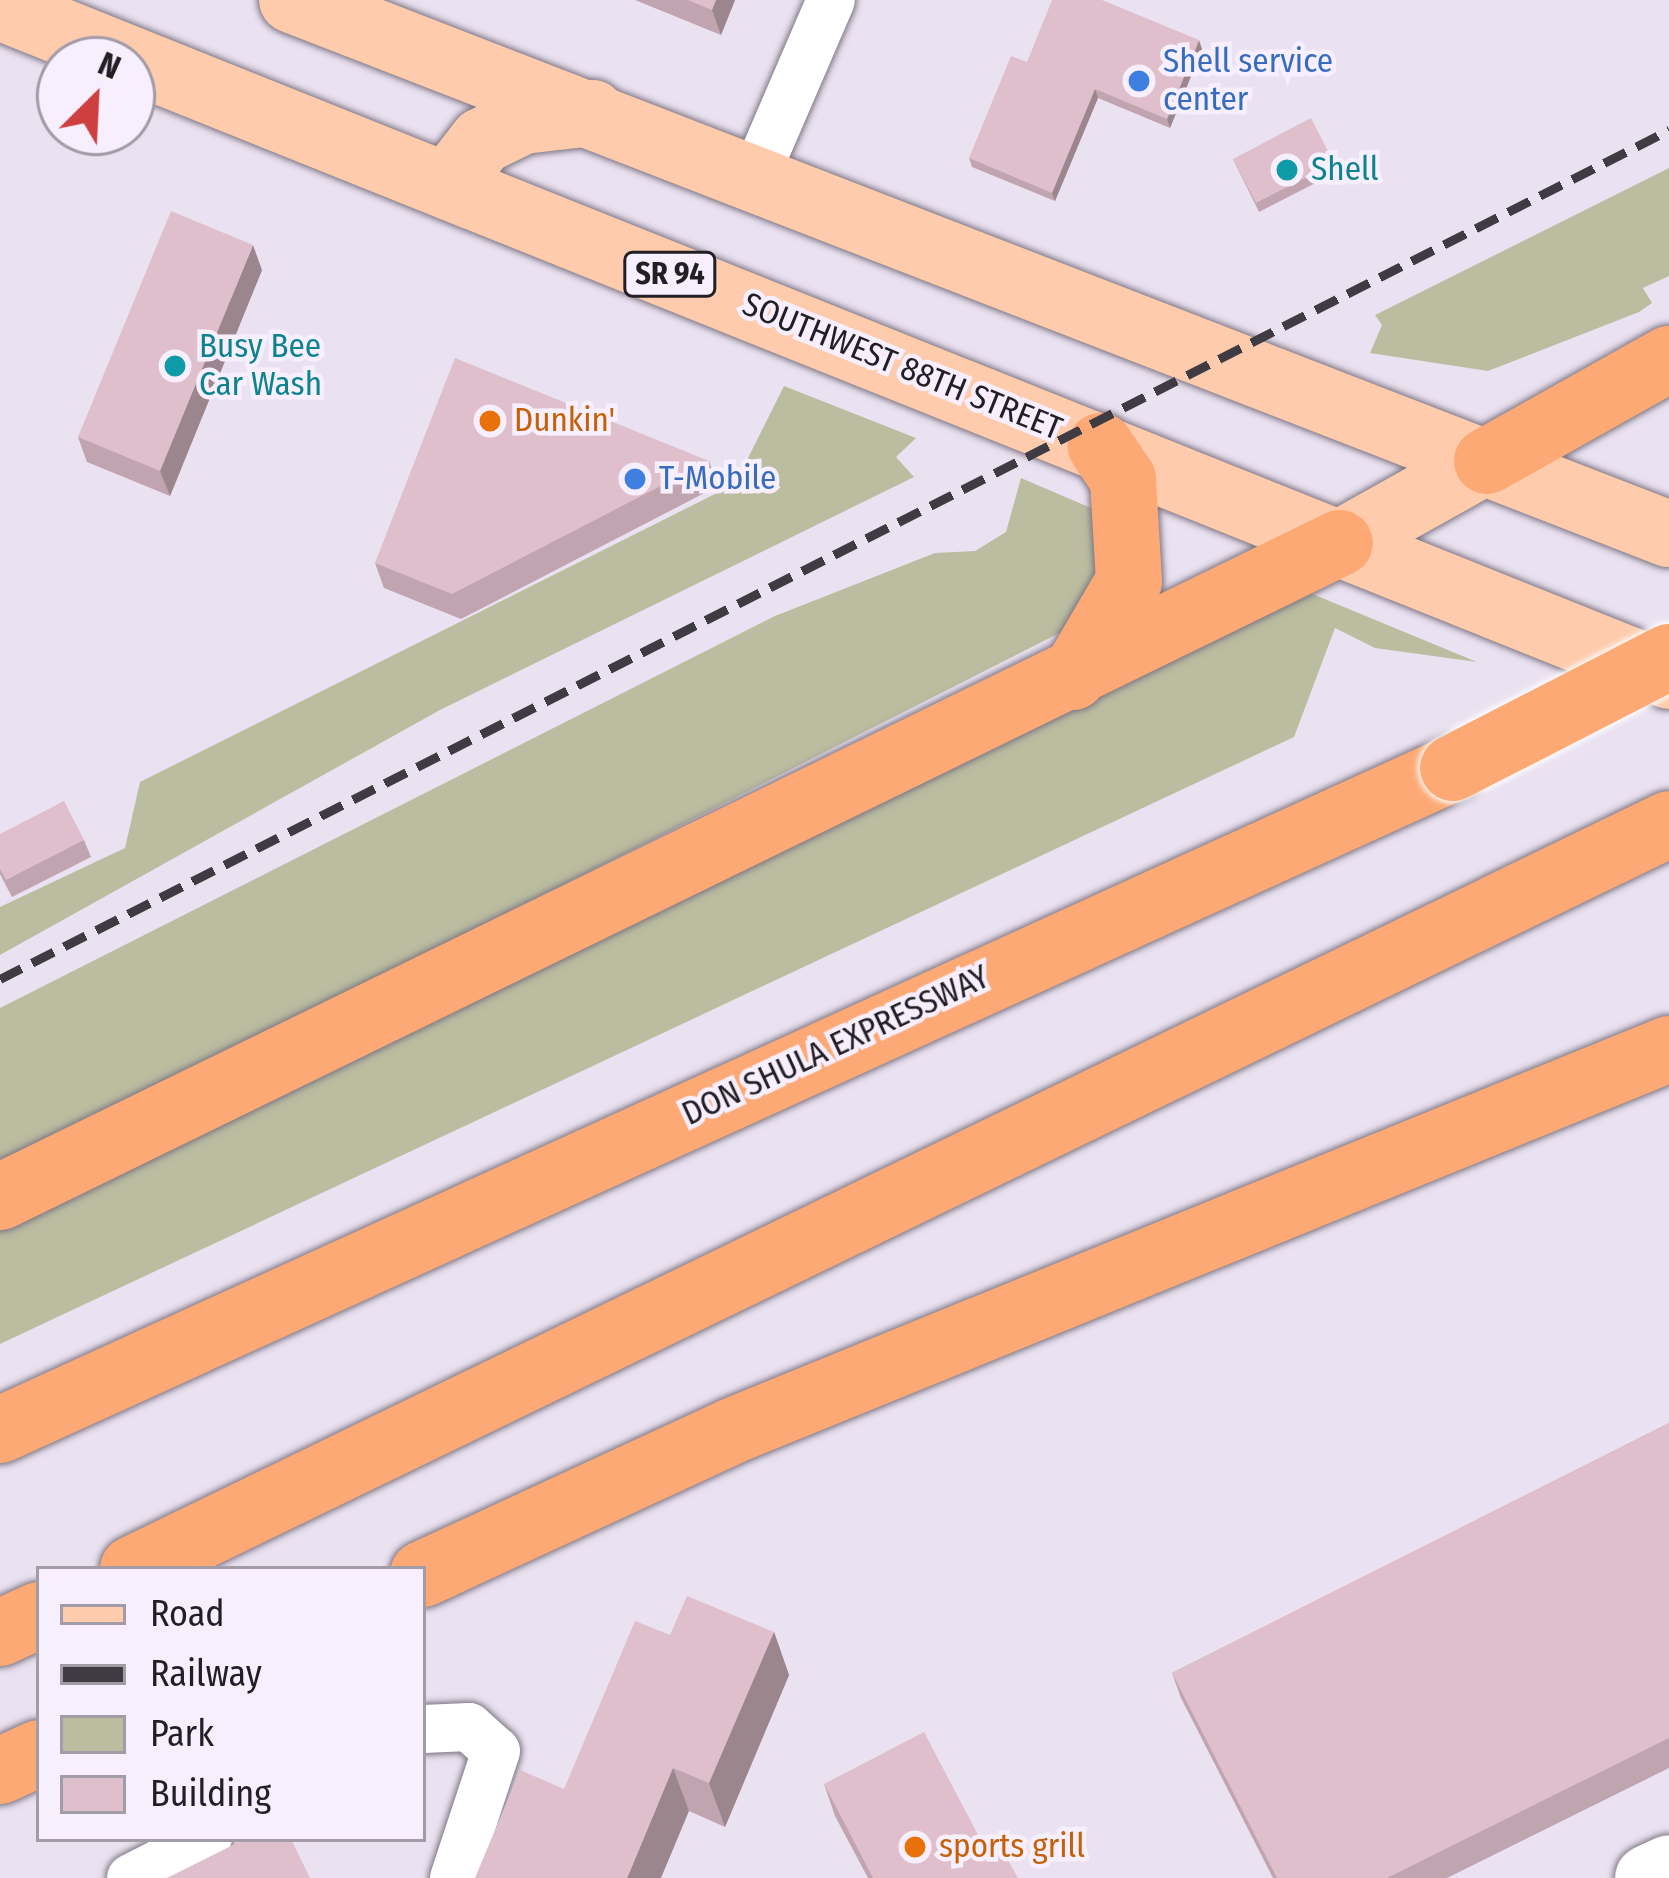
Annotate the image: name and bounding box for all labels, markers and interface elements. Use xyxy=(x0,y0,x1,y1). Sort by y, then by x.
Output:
north arrow xyxy=(36,36,156,156)
place label: Shell service center xyxy=(1163,42,1333,120)
text: N xyxy=(92,44,127,88)
marker: Shell service center xyxy=(1126,68,1152,94)
place label: Shell xyxy=(1311,150,1378,190)
marker: Shell xyxy=(1274,157,1300,183)
road number: SR 94 xyxy=(622,250,718,298)
street label: SOUTHWEST 88TH STREET xyxy=(737,285,1067,449)
place label: Busy Bee Car Wash xyxy=(199,327,322,405)
marker: Busy Bee Car Wash xyxy=(162,353,188,379)
place label: Dunkin' xyxy=(514,401,615,441)
marker: Dunkin' xyxy=(477,408,503,434)
place label: T-Mobile xyxy=(659,459,776,499)
marker: T-Mobile xyxy=(622,466,648,492)
street label: DON SHULA EXPRESSWAY xyxy=(676,957,996,1135)
legend xyxy=(36,1566,426,1842)
text: Road xyxy=(150,1592,225,1636)
text: Railway xyxy=(150,1652,262,1696)
text: Park xyxy=(150,1712,214,1756)
text: Building xyxy=(150,1772,271,1816)
place label: sports grill xyxy=(939,1827,1085,1867)
marker: sports grill xyxy=(902,1834,928,1860)

